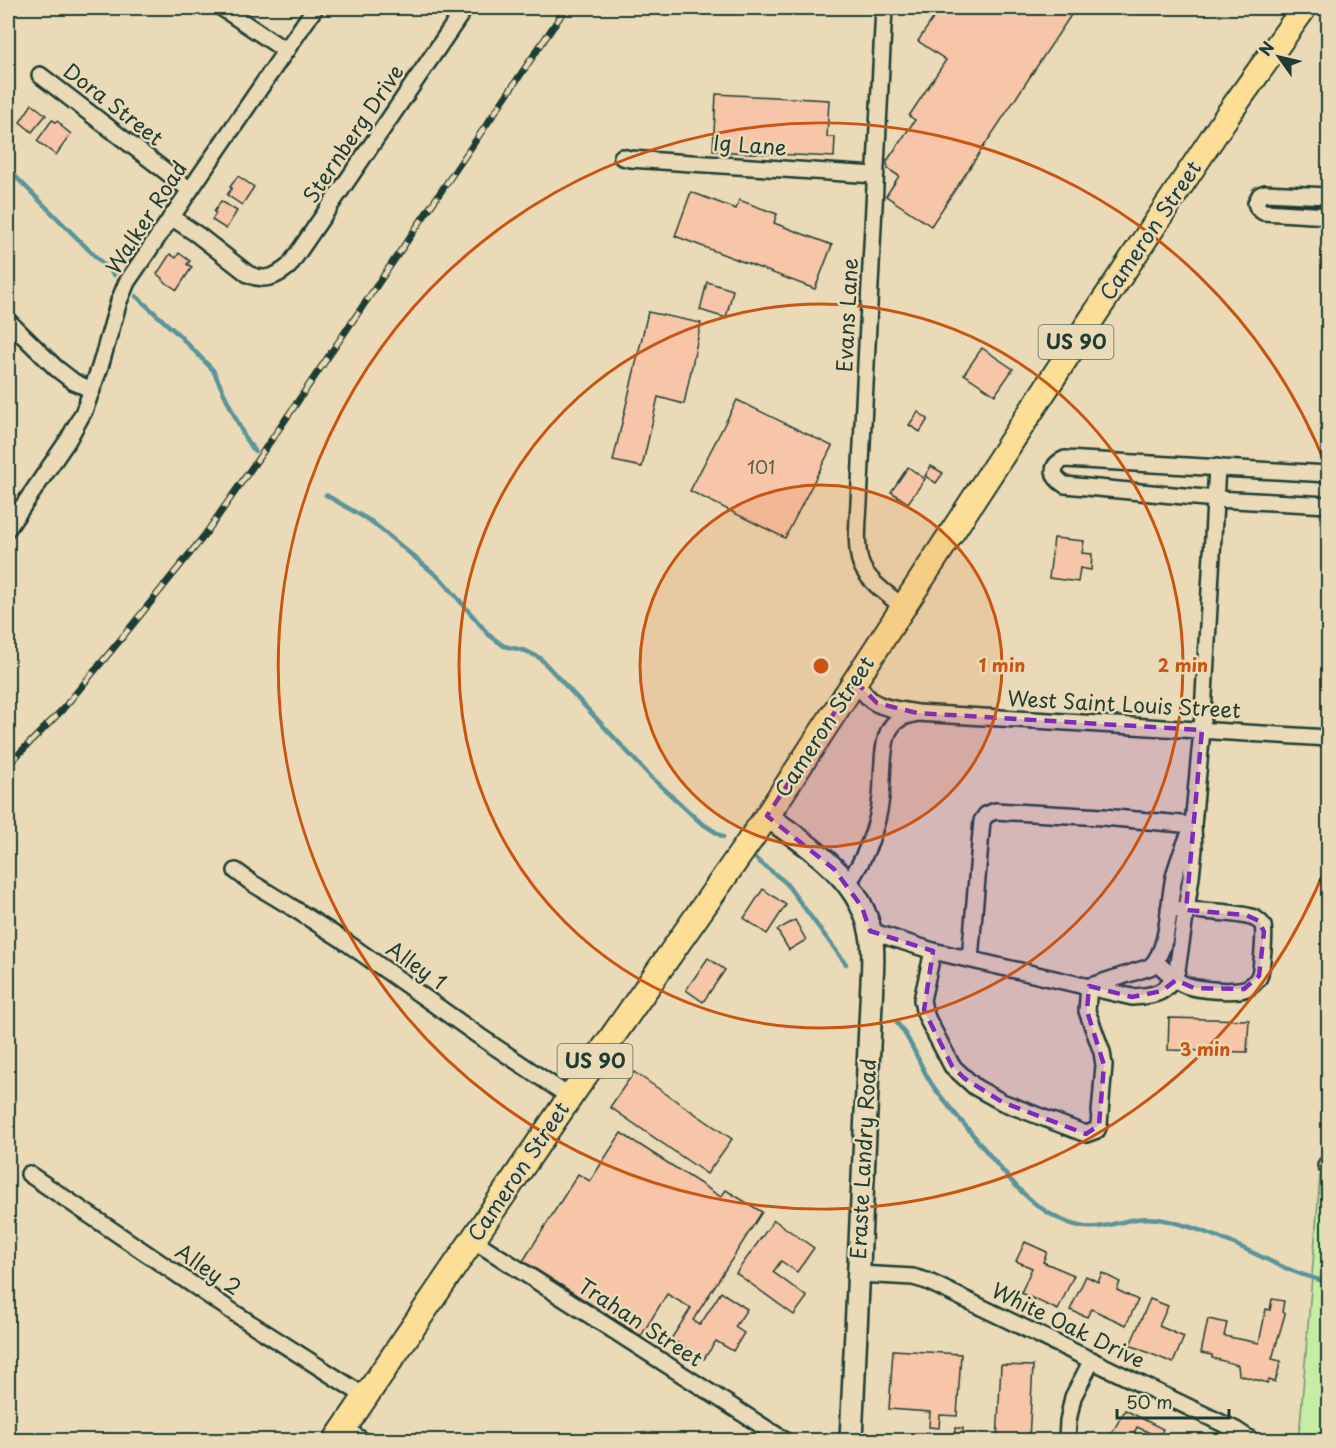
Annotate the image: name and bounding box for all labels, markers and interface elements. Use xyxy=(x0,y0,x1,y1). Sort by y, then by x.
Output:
north arrow xyxy=(1249,27,1309,87)
text: N xyxy=(1252,36,1279,60)
street label: Dora Street xyxy=(58,54,171,153)
street label: Sternberg Drive xyxy=(294,57,411,209)
street label: Ig Lane xyxy=(712,125,788,163)
street label: Cameron Street xyxy=(1091,153,1208,306)
street label: Walker Road xyxy=(97,154,194,280)
street label: Evans Lane xyxy=(827,257,865,373)
road number: US 90 xyxy=(1038,325,1114,359)
house number: 101 xyxy=(747,453,775,480)
street label: Cameron Street xyxy=(766,649,881,803)
text: 1 min xyxy=(979,651,1025,678)
text: 2 min xyxy=(1158,651,1208,678)
centre of rings xyxy=(811,656,831,676)
street label: West Saint Louis Street xyxy=(1007,681,1242,725)
street label: Alley 1 xyxy=(380,932,454,997)
text: 3 min xyxy=(1180,1035,1230,1062)
road number: US 90 xyxy=(558,1044,632,1078)
street label: Eraste Landry Road xyxy=(841,1058,883,1260)
street label: Cameron Street xyxy=(459,1094,576,1247)
street label: Alley 2 xyxy=(170,1235,249,1302)
street label: Trahan Street xyxy=(572,1269,710,1374)
street label: White Oak Drive xyxy=(987,1273,1151,1375)
scale bar xyxy=(1117,1382,1230,1420)
text: 50 m xyxy=(1126,1388,1173,1415)

